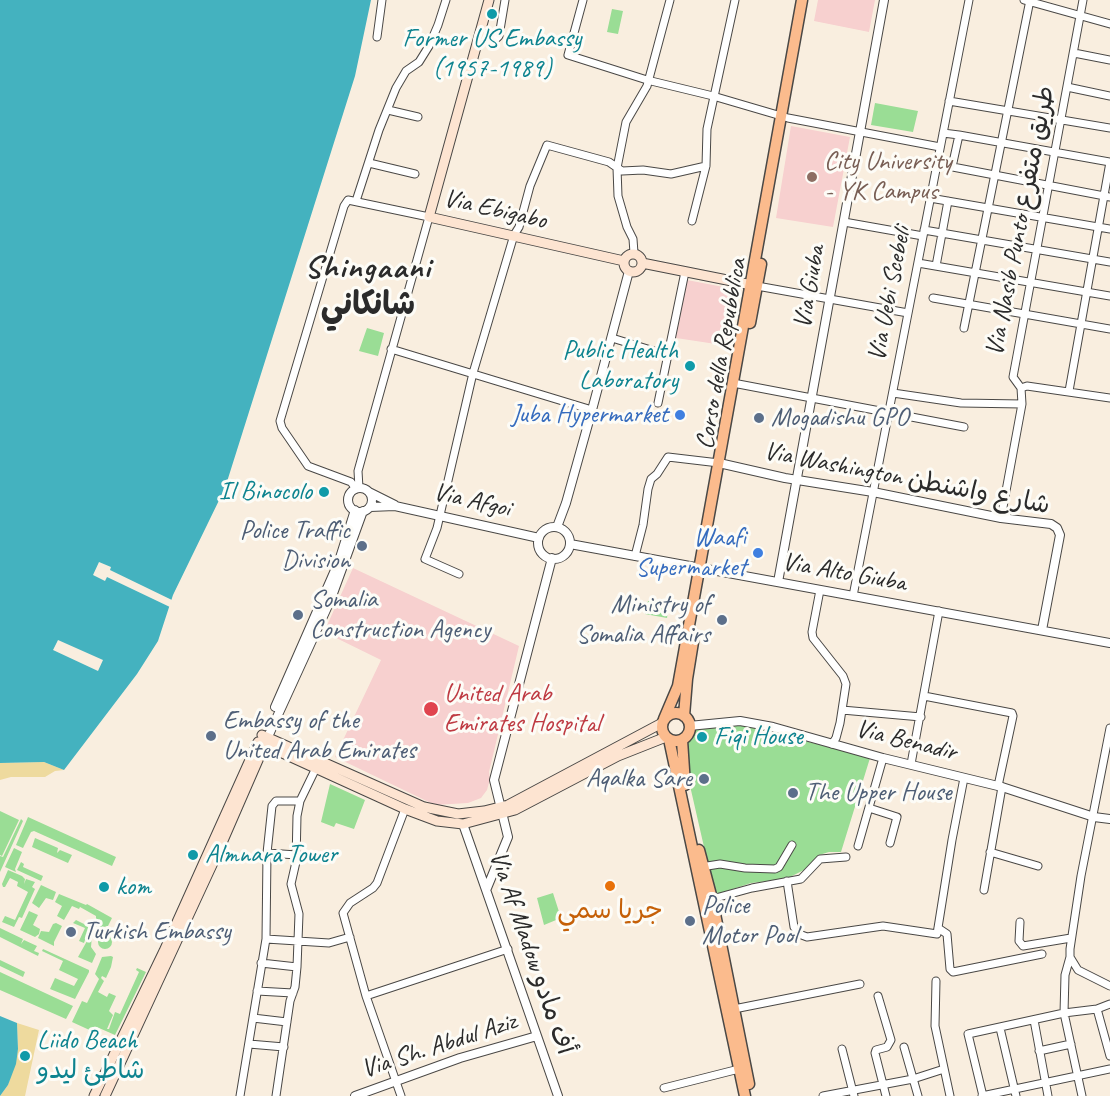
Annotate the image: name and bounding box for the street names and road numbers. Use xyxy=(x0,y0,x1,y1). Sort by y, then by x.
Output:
street label: Via Nasib Punto طريق متفرع xyxy=(980,83,1062,359)
street label: Via Ebigabo xyxy=(441,183,549,237)
street label: Via Uebi Scebeli xyxy=(862,224,918,364)
street label: Via Giuba xyxy=(787,243,833,331)
street label: Corso della Repubblica xyxy=(690,256,754,452)
street label: Via Washington شارع واشنطن xyxy=(761,436,1053,522)
street label: Via Afgoi xyxy=(430,477,514,525)
street label: Via Alto Giuba xyxy=(780,547,908,599)
street label: Via Benadir xyxy=(852,713,960,769)
street label: Via Af Madow أف مادو xyxy=(482,847,580,1059)
street label: Via Sh. Abdul Aziz xyxy=(358,1006,520,1086)

